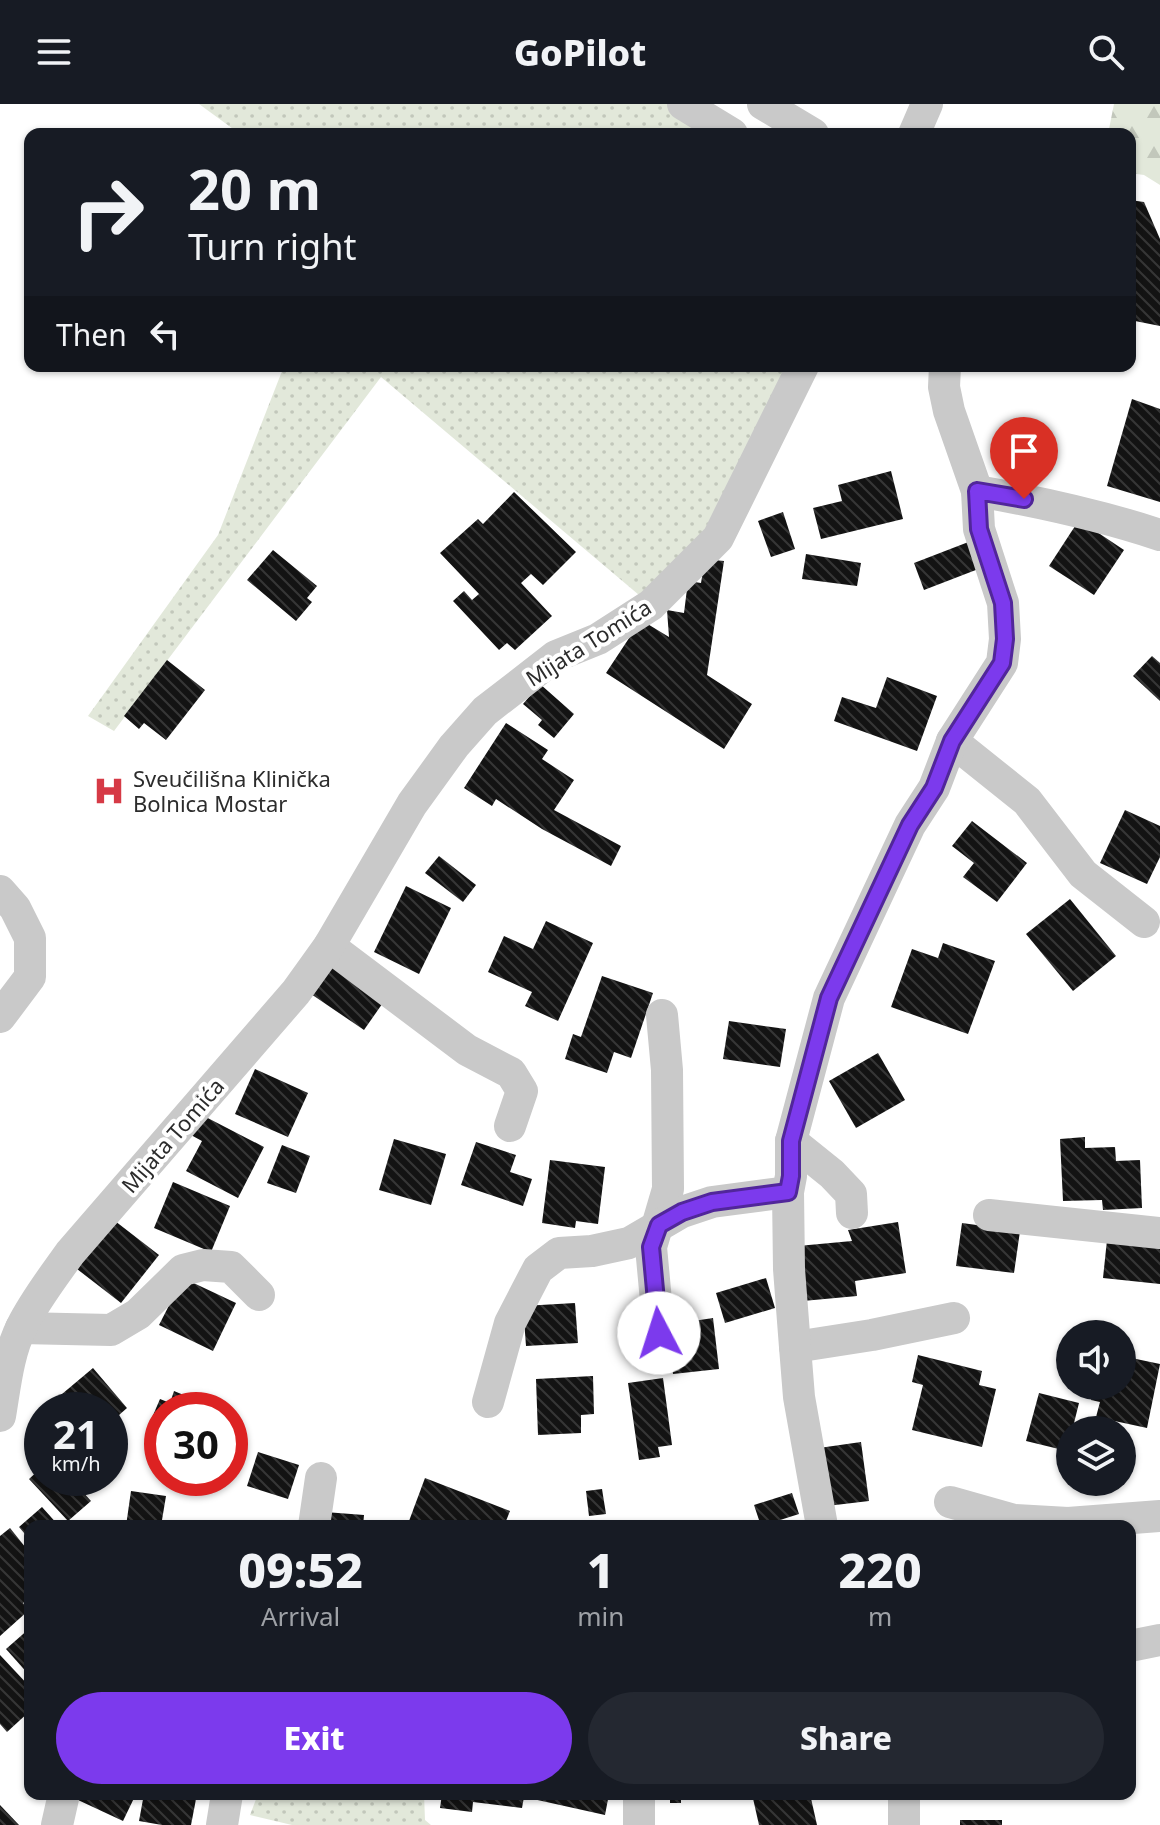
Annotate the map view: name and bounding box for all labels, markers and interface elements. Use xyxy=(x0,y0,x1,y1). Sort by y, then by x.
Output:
text: GoPilot xyxy=(514,28,646,77)
icon: menu xyxy=(32,30,76,74)
icon: search xyxy=(1084,30,1128,74)
text: 20 m xyxy=(188,150,321,226)
icon: right xyxy=(56,160,160,264)
text: Turn right xyxy=(188,222,356,271)
icon: left xyxy=(143,312,187,356)
text: Then xyxy=(56,314,127,355)
pin xyxy=(990,417,1058,499)
icon: arrive xyxy=(1002,429,1046,473)
street label: Mijata Tomića xyxy=(519,591,657,693)
place label: Sveučilišna Klinička Bolnica Mostar xyxy=(133,763,331,818)
hospital icon: Sveučilišna Klinička Bolnica Mostar xyxy=(92,774,126,808)
street label: Mijata Tomića xyxy=(114,1071,230,1199)
position arrow xyxy=(617,1291,701,1375)
map controls xyxy=(1056,1320,1136,1496)
button: sound xyxy=(1056,1320,1136,1400)
speed limit sign: 30 xyxy=(144,1392,248,1496)
text: 21 xyxy=(53,1406,99,1461)
button: layers xyxy=(1056,1416,1136,1496)
text: km/h xyxy=(51,1450,101,1477)
text: 09:52 xyxy=(238,1537,363,1602)
text: 1 xyxy=(587,1537,615,1602)
text: 220 xyxy=(839,1537,922,1602)
text: Arrival xyxy=(261,1598,340,1634)
text: min xyxy=(577,1598,624,1634)
text: m xyxy=(868,1598,892,1634)
button: Exit xyxy=(56,1692,572,1784)
button: Share xyxy=(588,1692,1104,1784)

